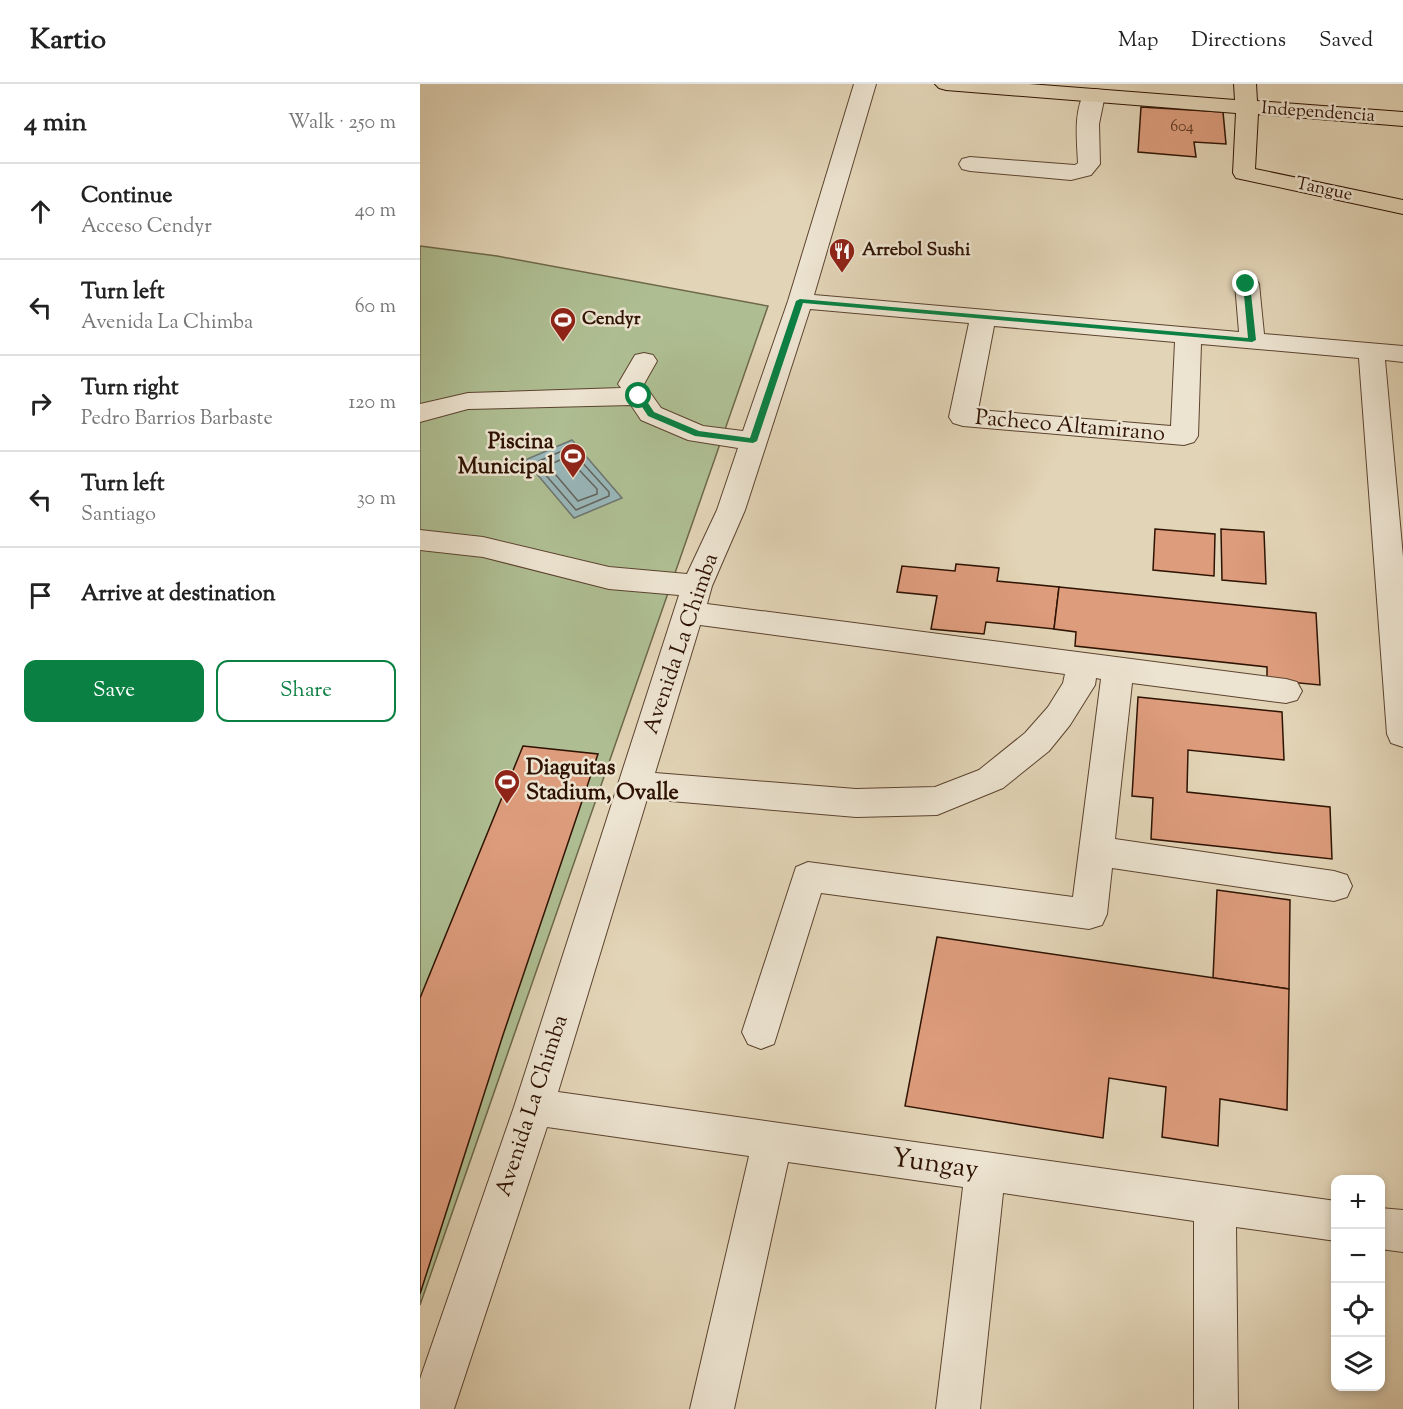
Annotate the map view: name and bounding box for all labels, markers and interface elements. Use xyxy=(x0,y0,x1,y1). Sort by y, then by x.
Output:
text: Kartio xyxy=(30,21,106,61)
text: Map xyxy=(1118,26,1158,56)
text: Directions xyxy=(1191,26,1286,56)
text: Saved xyxy=(1319,26,1373,56)
street label: Independencia xyxy=(1260,96,1376,130)
text: 4 min xyxy=(24,105,87,142)
text: Walk · 250 m xyxy=(288,109,396,138)
house number: 604 xyxy=(1170,116,1194,139)
street label: Tangue xyxy=(1293,171,1355,209)
text: Continue xyxy=(81,181,172,213)
icon: ahead xyxy=(24,195,57,228)
text: 40 m xyxy=(355,197,396,226)
text: Acceso Cendyr xyxy=(81,213,212,242)
restaurant icon: Arrebol Sushi xyxy=(827,236,857,274)
place label: Arrebol Sushi xyxy=(862,238,971,264)
route end xyxy=(1232,270,1258,296)
text: Turn left xyxy=(81,277,164,309)
icon: left xyxy=(24,291,57,324)
text: 60 m xyxy=(355,293,396,322)
sports icon: Cendyr xyxy=(548,305,578,343)
place label: Cendyr xyxy=(582,307,641,333)
text: Avenida La Chimba xyxy=(81,309,253,338)
text: Turn right xyxy=(81,373,178,405)
route start xyxy=(625,382,651,408)
icon: right xyxy=(24,387,57,420)
text: 120 m xyxy=(348,389,396,418)
street label: Pacheco Altamirano xyxy=(974,403,1166,451)
text: Pedro Barrios Barbaste xyxy=(81,405,273,434)
place label: Piscina Municipal xyxy=(458,427,555,484)
sports icon: Piscina Municipal xyxy=(558,441,588,479)
text: Turn left xyxy=(81,469,164,501)
icon: left xyxy=(24,483,57,516)
text: 30 m xyxy=(357,485,396,514)
text: Santiago xyxy=(81,501,156,530)
street label: Avenida La Chimba xyxy=(636,549,728,739)
icon: arrive xyxy=(24,579,57,612)
text: Arrive at destination xyxy=(81,579,276,611)
button: Save xyxy=(24,660,204,722)
button: Share xyxy=(216,660,396,722)
place label: Diaguitas Stadium, Ovalle xyxy=(526,753,679,810)
sports icon: Diaguitas Stadium, Ovalle xyxy=(492,767,522,805)
street label: Avenida La Chimba xyxy=(489,1011,577,1201)
street label: Yungay xyxy=(889,1140,981,1190)
map controls xyxy=(1331,1175,1385,1391)
button: + xyxy=(1331,1175,1385,1229)
button: − xyxy=(1331,1229,1385,1283)
button: locate xyxy=(1331,1283,1385,1337)
button: layers xyxy=(1331,1337,1385,1391)

